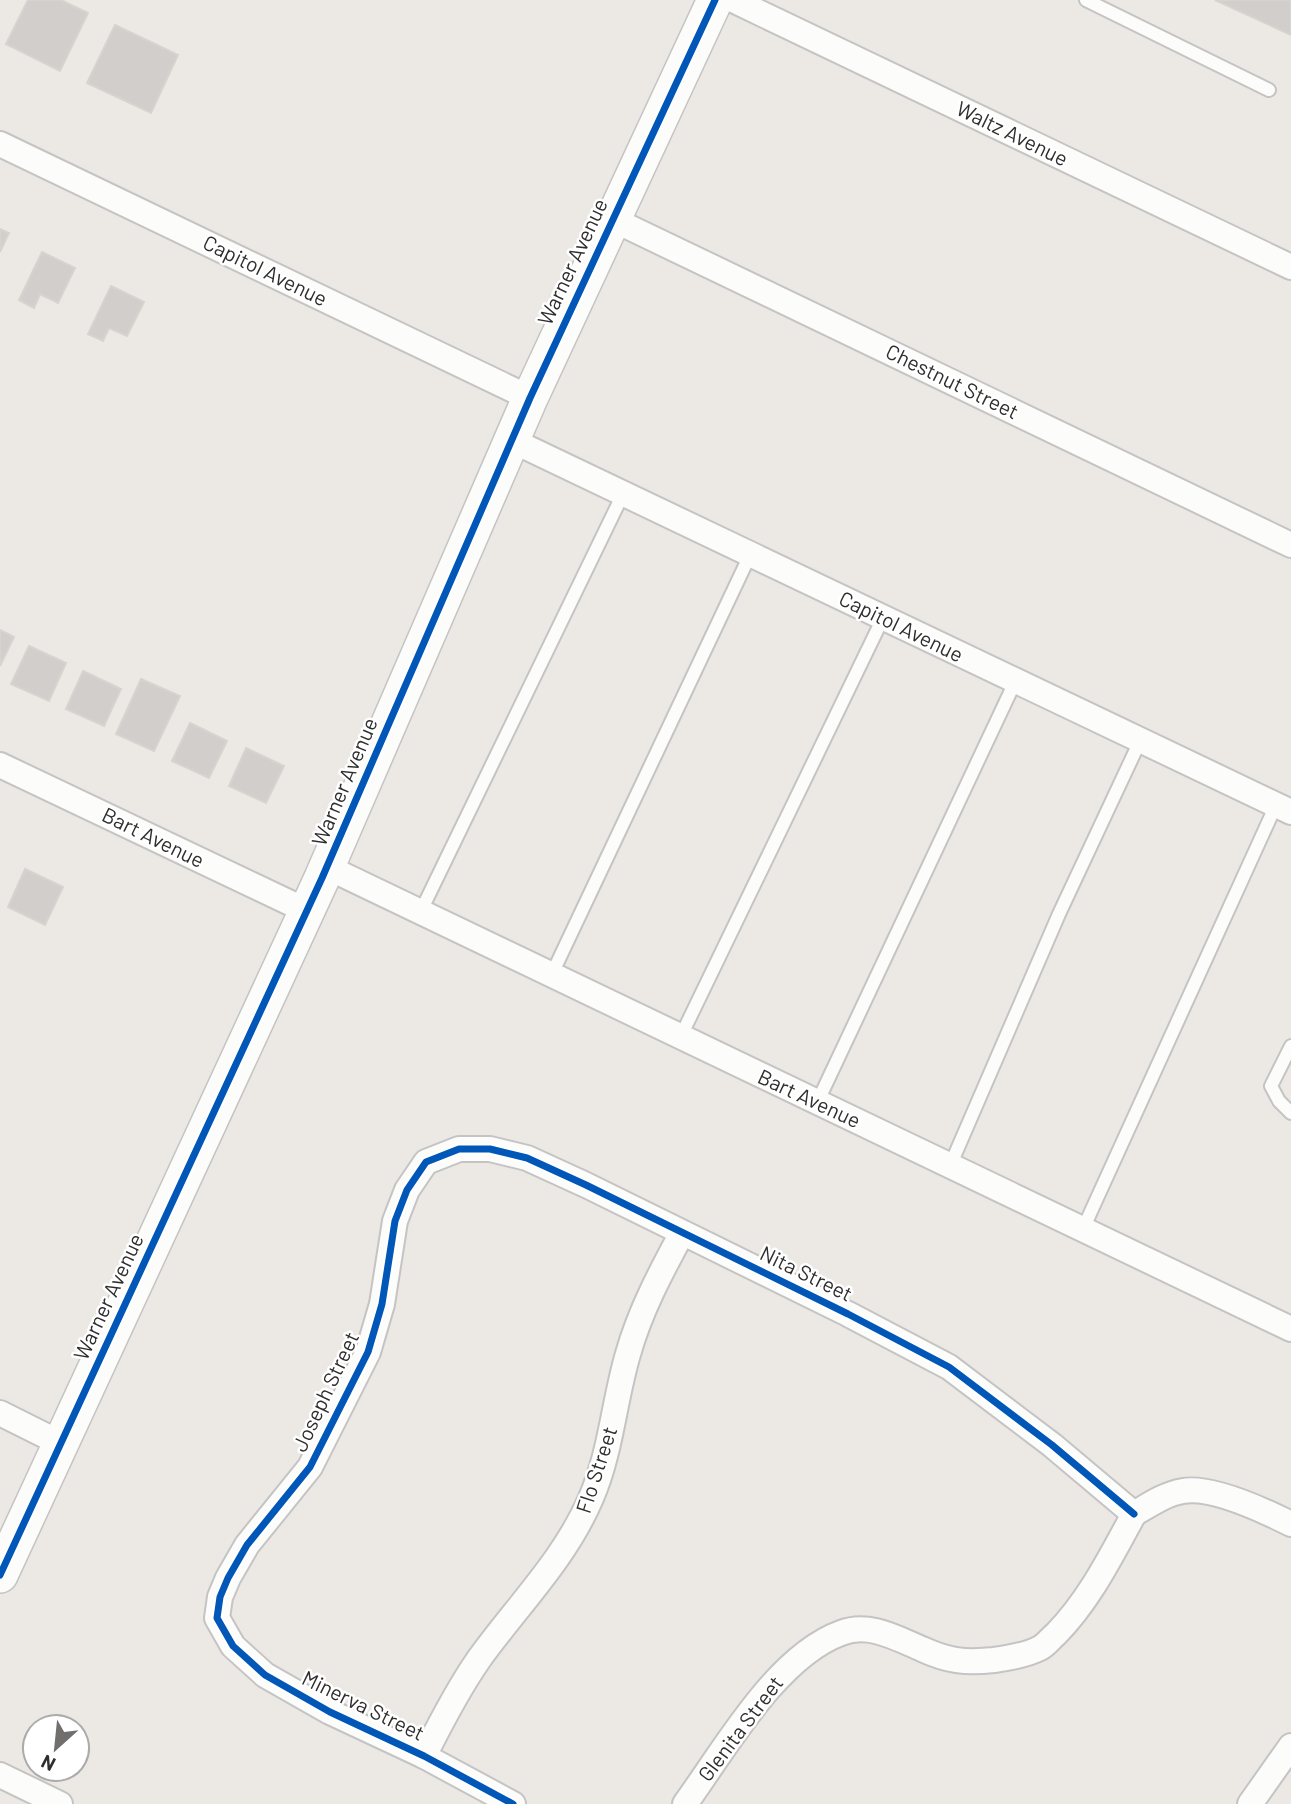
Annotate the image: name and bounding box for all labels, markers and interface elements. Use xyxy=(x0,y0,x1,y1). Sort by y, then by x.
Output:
street label: Waltz Avenue xyxy=(953,95,1072,170)
street label: Warner Avenue xyxy=(531,194,612,329)
street label: Capitol Avenue xyxy=(200,229,332,310)
street label: Chestnut Street xyxy=(882,338,1023,424)
street label: Capitol Avenue xyxy=(836,585,968,666)
street label: Warner Avenue xyxy=(305,714,382,849)
street label: Bart Avenue xyxy=(99,801,209,872)
street label: Bart Avenue xyxy=(754,1063,865,1132)
street label: Warner Avenue xyxy=(67,1229,148,1364)
street label: Nita Street xyxy=(756,1240,857,1306)
street label: Joseph Street xyxy=(286,1327,363,1455)
street label: Flo Street xyxy=(570,1423,621,1516)
street label: Minerva Street xyxy=(298,1664,429,1745)
street label: Glenita Street xyxy=(692,1670,788,1786)
north arrow xyxy=(21,1713,91,1783)
text: N xyxy=(37,1750,59,1777)

